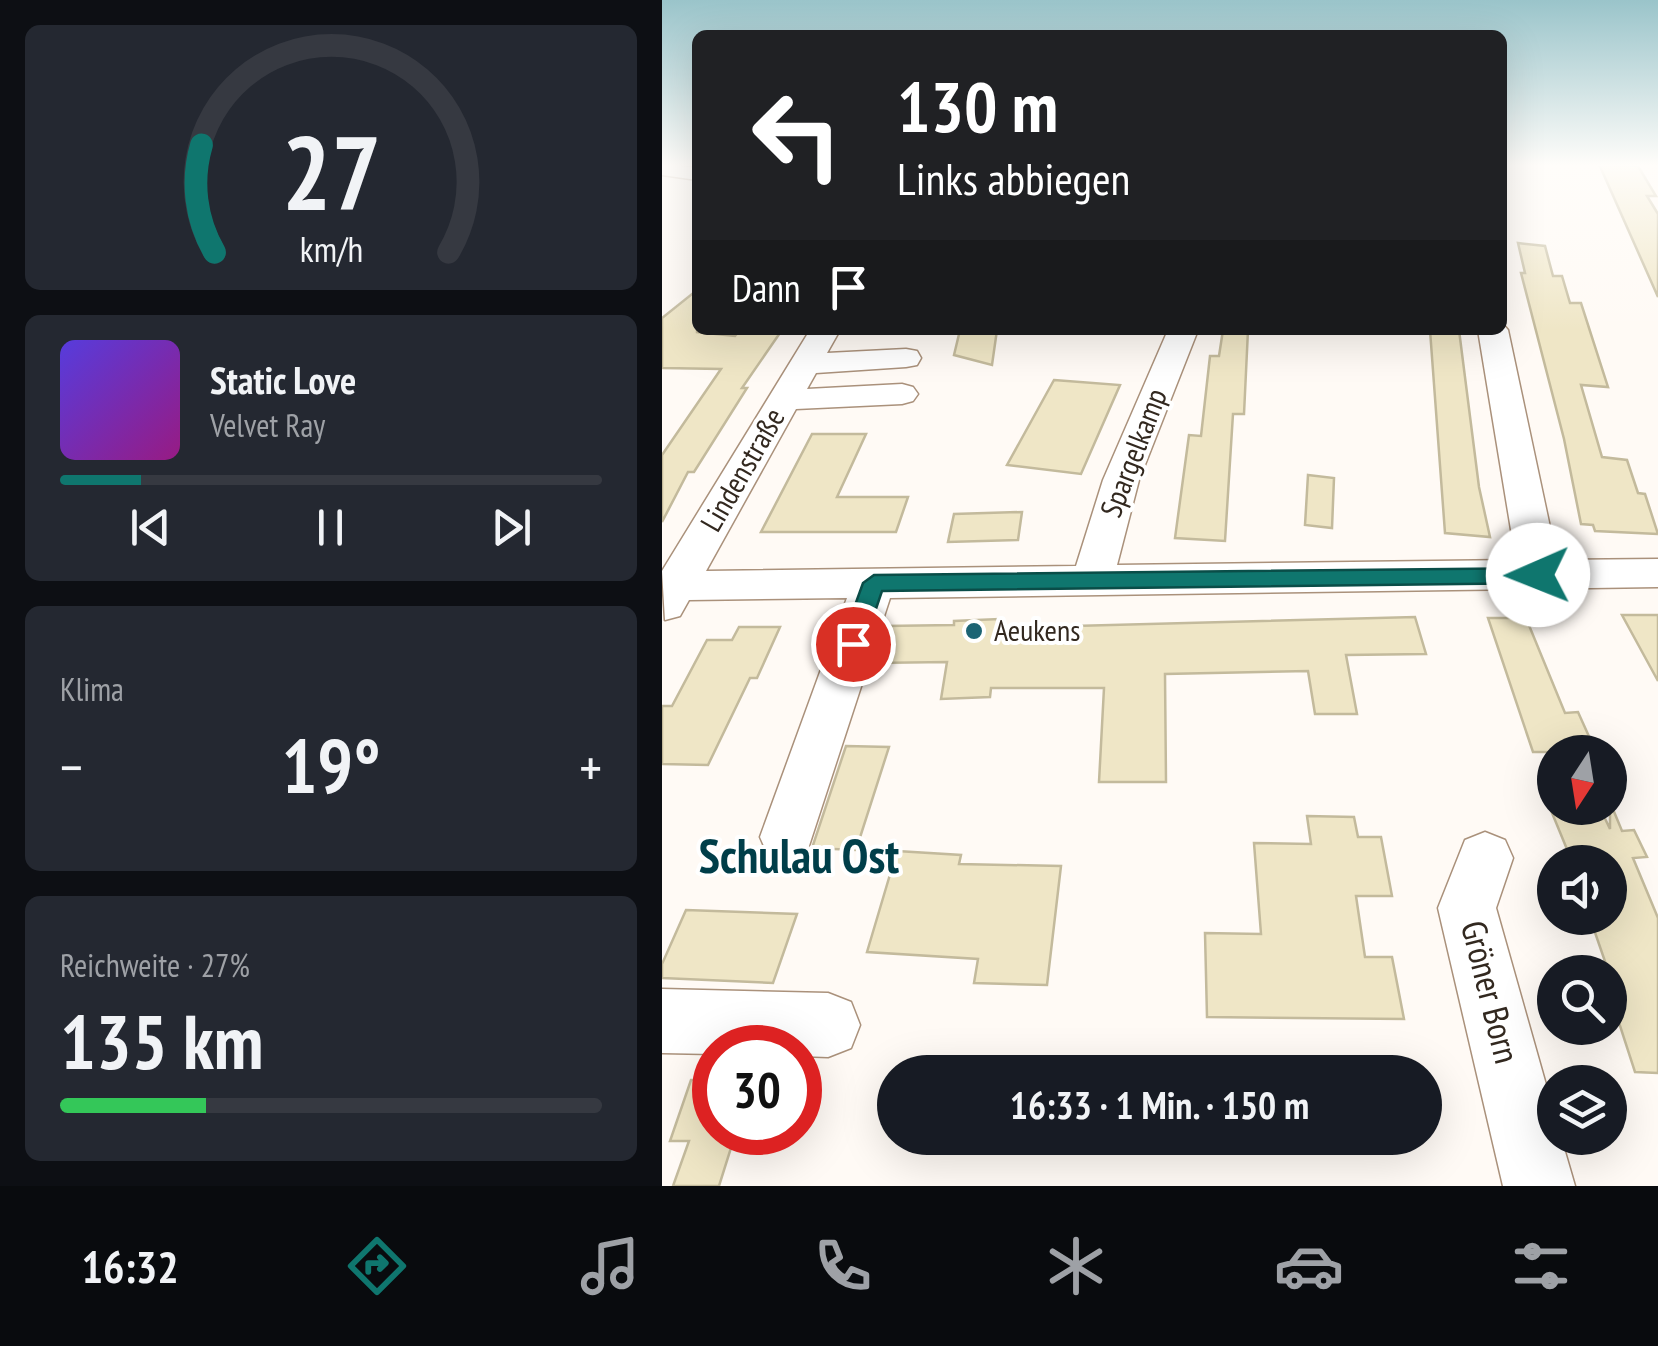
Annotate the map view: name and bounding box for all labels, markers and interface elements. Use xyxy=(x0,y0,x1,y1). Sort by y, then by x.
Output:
text: 130 m xyxy=(897,61,1058,151)
icon: left xyxy=(732,70,862,200)
text: 27 xyxy=(281,104,381,239)
text: Links abbiegen xyxy=(897,149,1130,207)
text: km/h xyxy=(299,226,363,272)
icon: arrive xyxy=(821,260,876,315)
text: Dann xyxy=(732,263,801,312)
text: Static Love xyxy=(210,355,356,404)
street label: Spargelkamp xyxy=(1090,383,1175,522)
street label: Lindenstraße xyxy=(691,400,793,538)
text: Velvet Ray xyxy=(210,404,325,446)
icon: previous xyxy=(123,500,178,555)
icon: pause xyxy=(303,500,358,555)
icon: next xyxy=(484,500,539,555)
position arrow xyxy=(1486,523,1590,627)
pin xyxy=(811,602,896,687)
place label: Aeukens xyxy=(994,610,1080,649)
icon: arrive xyxy=(826,617,881,672)
marker: Aeukens xyxy=(963,620,985,642)
text: Klima xyxy=(60,668,124,710)
text: 19° xyxy=(281,717,381,814)
text: − xyxy=(60,731,83,802)
text: + xyxy=(579,731,602,802)
north arrow xyxy=(1537,735,1627,825)
map controls xyxy=(1537,735,1627,1155)
district label: Schulau Ost xyxy=(699,824,899,886)
button: sound xyxy=(1537,845,1627,935)
street label: Gröner Born xyxy=(1451,916,1531,1068)
text: Reichweite · 27% xyxy=(60,944,250,986)
button: search xyxy=(1537,955,1627,1045)
text: 135 km xyxy=(60,993,264,1090)
speed limit sign: 30 xyxy=(692,1025,822,1155)
button: layers xyxy=(1537,1065,1627,1155)
text: 16:33 · 1 Min. · 150 m xyxy=(1010,1080,1309,1129)
icon: directions xyxy=(342,1231,412,1301)
icon: music xyxy=(575,1231,645,1301)
icon: phone xyxy=(808,1231,878,1301)
icon: climate xyxy=(1041,1231,1111,1301)
icon: car xyxy=(1274,1231,1344,1301)
icon: filters xyxy=(1506,1231,1576,1301)
text: 16:32 xyxy=(81,1237,179,1295)

